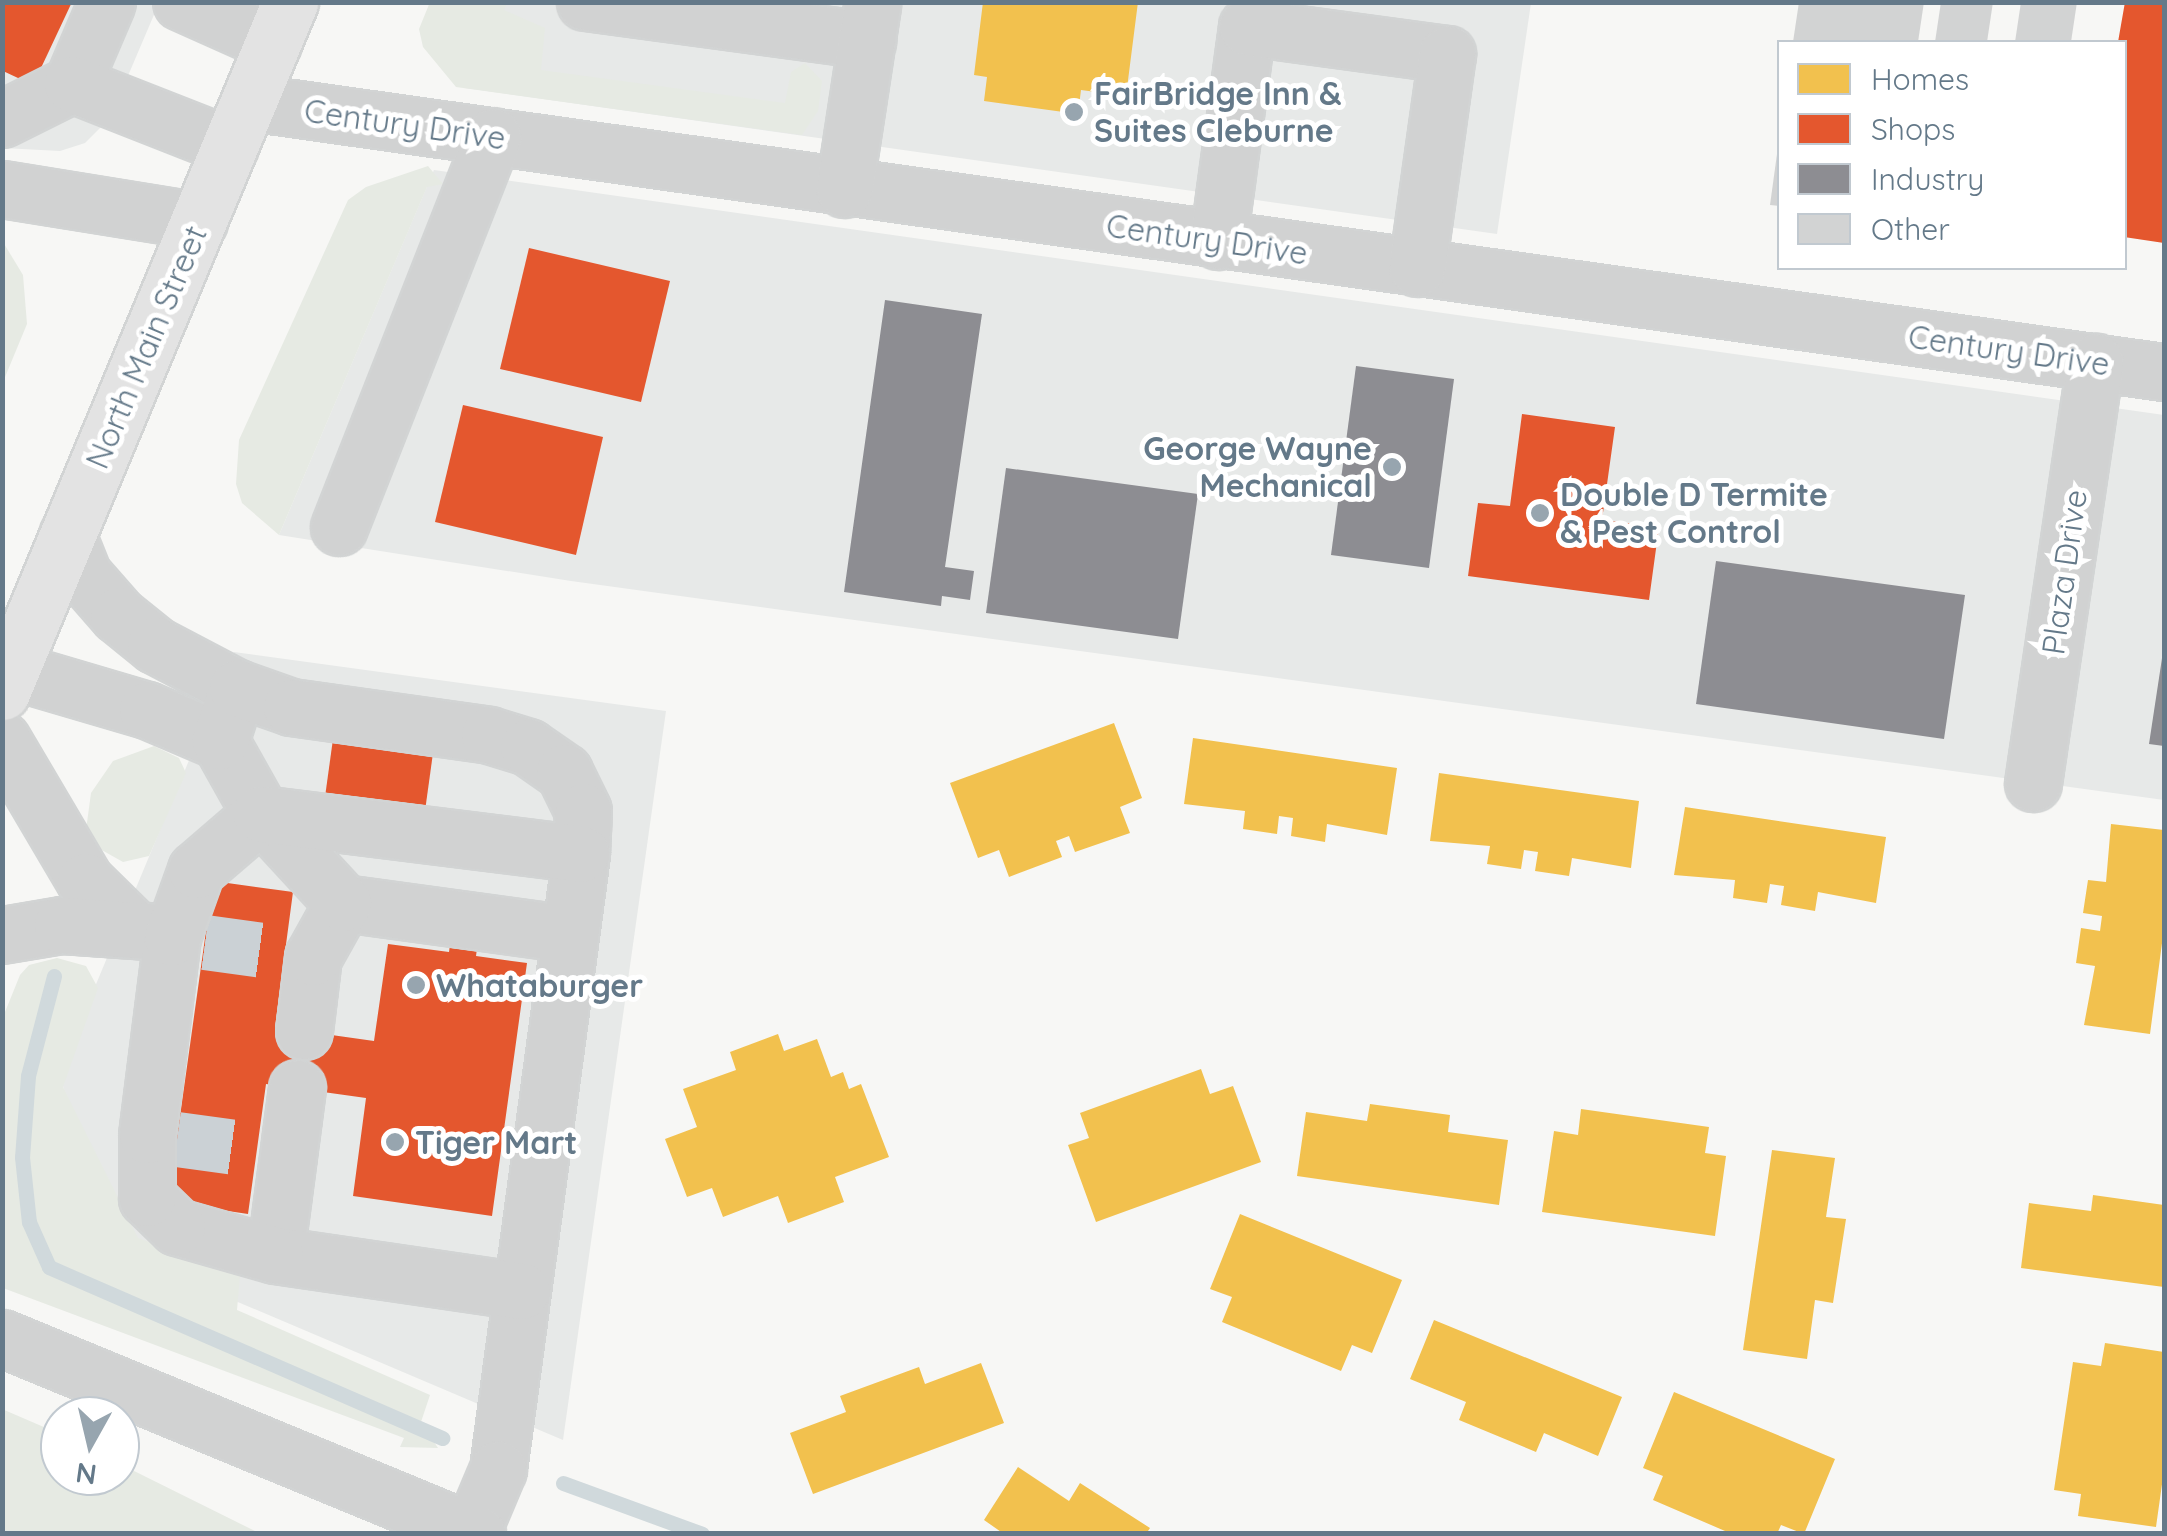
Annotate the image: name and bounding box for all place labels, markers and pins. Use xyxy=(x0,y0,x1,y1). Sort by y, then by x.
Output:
place label: FairBridge Inn & Suites Cleburne xyxy=(1094,75,1342,150)
marker: FairBridge Inn & Suites Cleburne xyxy=(1063,101,1085,123)
place label: George Wayne Mechanical xyxy=(1143,430,1372,505)
marker: George Wayne Mechanical xyxy=(1381,456,1403,478)
place label: Double D Termite & Pest Control xyxy=(1560,476,1828,551)
marker: Double D Termite & Pest Control xyxy=(1529,502,1551,524)
place label: Whataburger xyxy=(436,966,643,1004)
marker: Whataburger xyxy=(405,974,427,996)
place label: Tiger Mart xyxy=(415,1123,577,1161)
marker: Tiger Mart xyxy=(384,1131,406,1153)

